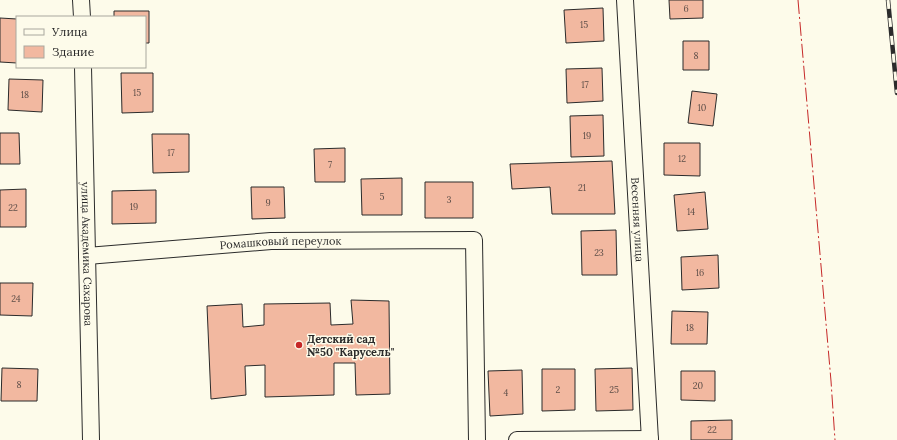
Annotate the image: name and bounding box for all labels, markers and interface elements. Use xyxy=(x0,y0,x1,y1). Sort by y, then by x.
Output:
house number: 6 xyxy=(683,3,689,14)
legend xyxy=(16,16,146,68)
house number: 15 xyxy=(580,19,588,30)
text: Улица xyxy=(51,24,88,39)
text: Здание xyxy=(52,44,95,59)
house number: 8 xyxy=(693,50,699,61)
house number: 17 xyxy=(581,79,589,90)
house number: 15 xyxy=(133,87,141,98)
house number: 18 xyxy=(21,89,29,100)
house number: 10 xyxy=(698,102,707,113)
house number: 19 xyxy=(583,130,591,141)
house number: 17 xyxy=(167,147,175,158)
house number: 12 xyxy=(678,153,686,164)
house number: 7 xyxy=(328,159,332,170)
street label: Весенняя улица xyxy=(628,177,647,263)
street label: улица Академика Сахарова xyxy=(78,182,96,327)
house number: 21 xyxy=(578,182,586,193)
house number: 5 xyxy=(380,191,385,202)
house number: 3 xyxy=(446,194,452,205)
house number: 9 xyxy=(265,197,271,208)
house number: 19 xyxy=(130,201,138,212)
house number: 22 xyxy=(8,202,18,213)
house number: 14 xyxy=(687,206,695,217)
street label: Ромашковый переулок xyxy=(219,234,341,252)
house number: 23 xyxy=(594,247,604,258)
house number: 16 xyxy=(696,267,704,278)
house number: 24 xyxy=(11,293,21,304)
house number: 18 xyxy=(686,322,694,333)
place label: Детский сад №50 "Карусель" xyxy=(307,332,395,359)
marker: Детский сад №50 "Карусель" xyxy=(294,340,304,350)
house number: 8 xyxy=(16,379,22,390)
house number: 20 xyxy=(693,380,704,391)
house number: 2 xyxy=(556,384,561,395)
house number: 25 xyxy=(609,384,619,395)
house number: 4 xyxy=(504,387,509,398)
house number: 22 xyxy=(707,424,717,435)

